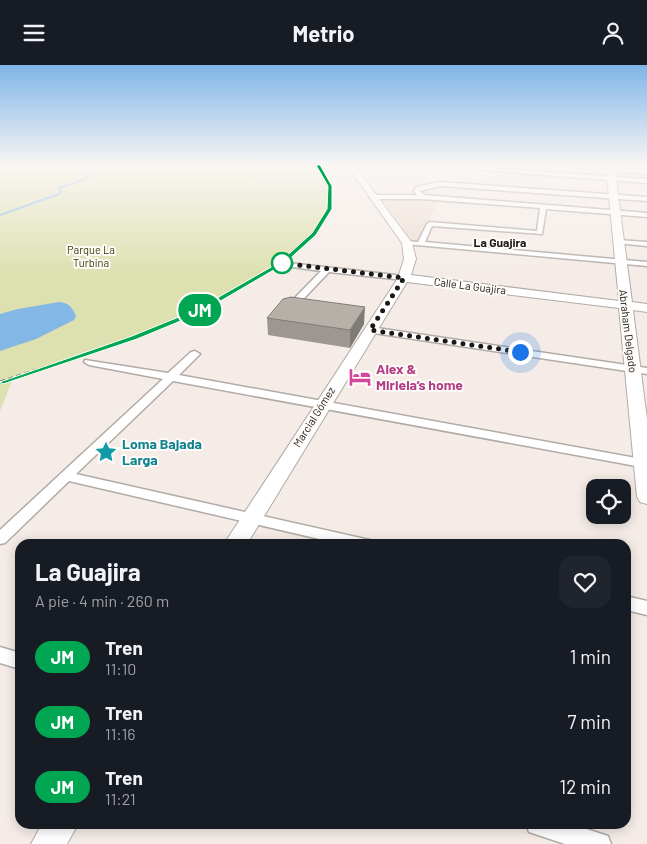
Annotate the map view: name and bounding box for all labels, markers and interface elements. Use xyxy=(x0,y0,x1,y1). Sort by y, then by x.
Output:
icon: menu xyxy=(20,19,48,47)
icon: person xyxy=(599,19,627,47)
text: Metrio xyxy=(292,20,355,46)
district label: La Guajira xyxy=(474,235,526,249)
park label: Parque La Turbina xyxy=(67,243,115,269)
unlabelled marker xyxy=(271,252,293,274)
street label: Calle La Guajira xyxy=(433,275,507,296)
street label: Abraham Delgado xyxy=(617,289,640,373)
line badge: JM xyxy=(178,294,222,326)
text: JM xyxy=(188,299,212,321)
your location xyxy=(508,340,533,365)
place label: Alex & Miriela’s home xyxy=(376,360,463,393)
hotel icon: Alex & Miriela’s home xyxy=(347,364,373,390)
street label: Marcial Gómez xyxy=(290,384,337,449)
place label: Loma Bajada Larga xyxy=(122,435,202,468)
place icon: Loma Bajada Larga xyxy=(93,439,119,465)
map controls xyxy=(586,479,631,524)
button: locate xyxy=(586,479,631,524)
button: heart xyxy=(559,556,611,608)
text: La Guajira xyxy=(35,557,141,586)
text: A pie · 4 min · 260 m xyxy=(35,591,169,610)
text: Tren xyxy=(105,636,143,659)
text: 1 min xyxy=(570,645,611,668)
text: JM xyxy=(51,646,74,668)
text: 11:10 xyxy=(105,659,136,678)
text: Tren xyxy=(105,701,143,724)
text: 7 min xyxy=(567,710,611,733)
text: JM xyxy=(51,711,74,733)
text: 11:16 xyxy=(105,724,136,743)
text: Tren xyxy=(105,766,143,789)
text: 12 min xyxy=(560,775,611,798)
text: JM xyxy=(51,776,74,798)
text: 11:21 xyxy=(105,789,136,808)

